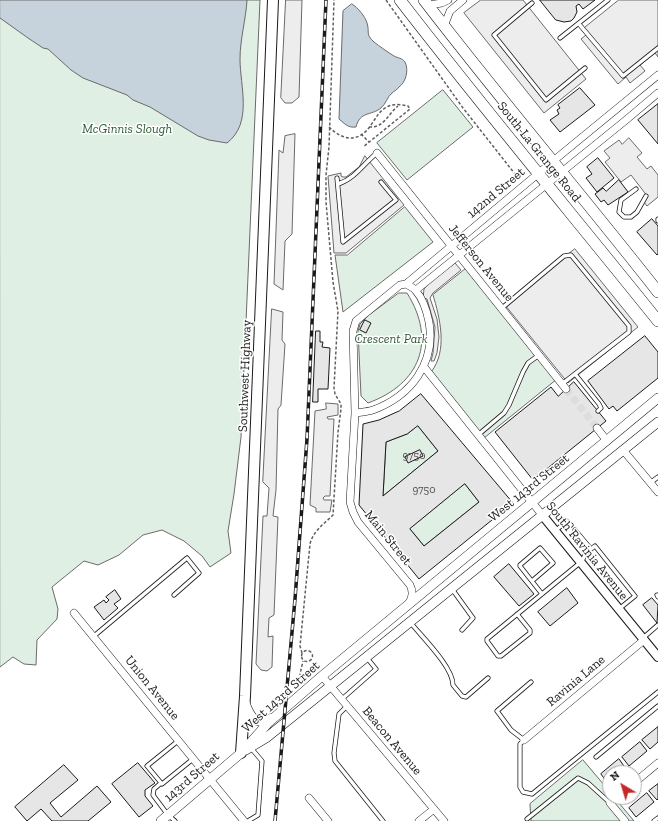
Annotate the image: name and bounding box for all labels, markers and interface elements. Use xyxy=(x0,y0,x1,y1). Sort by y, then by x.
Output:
street label: South La Grange Road xyxy=(494,99,584,205)
park label: McGinnis Slough xyxy=(82,121,172,137)
street label: 142nd Street xyxy=(464,164,528,222)
street label: Jefferson Avenue xyxy=(445,221,517,305)
street label: Southwest Highway xyxy=(235,320,255,432)
park label: Crescent Park xyxy=(354,331,428,347)
house number: 9750 xyxy=(403,449,425,463)
street label: West 143rd Street xyxy=(486,451,572,525)
house number: 9750 xyxy=(413,483,435,497)
street label: South Ravinia Avenue xyxy=(543,499,631,603)
street label: Main Street xyxy=(361,507,415,569)
street label: Ravinia Lane xyxy=(544,652,608,710)
street label: Union Avenue xyxy=(121,653,183,723)
street label: West 143rd Street xyxy=(239,658,323,736)
street label: Beacon Avenue xyxy=(359,704,425,778)
street label: 143rd Street xyxy=(161,749,223,805)
north arrow xyxy=(602,765,642,805)
text: N xyxy=(608,768,622,784)

